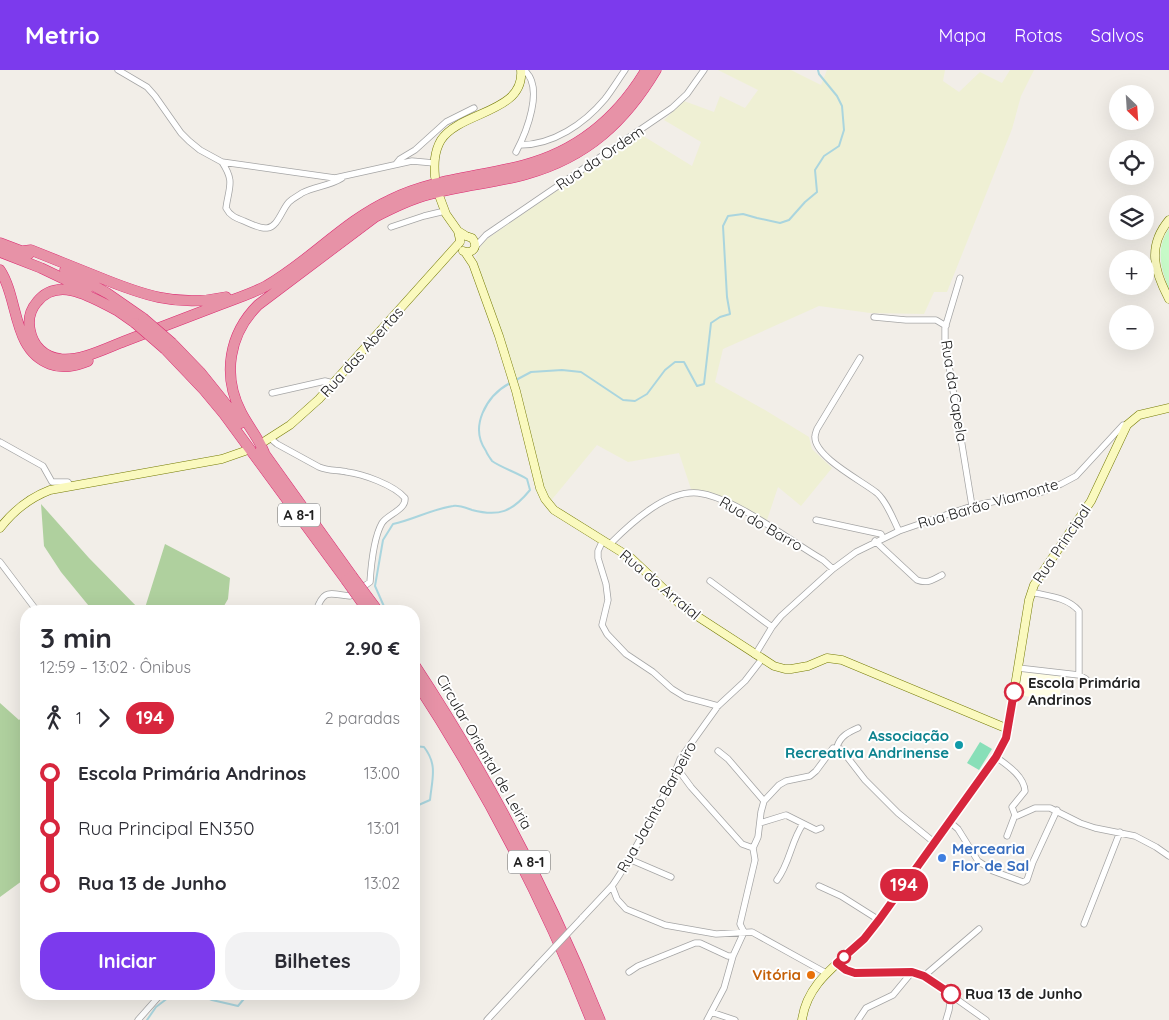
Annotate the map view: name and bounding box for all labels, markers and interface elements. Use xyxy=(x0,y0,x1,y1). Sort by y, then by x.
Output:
text: Metrio xyxy=(25,20,100,50)
text: Mapa xyxy=(939,24,986,47)
text: Rotas xyxy=(1014,24,1063,47)
text: Salvos xyxy=(1091,24,1144,47)
north arrow xyxy=(1109,85,1154,130)
map controls xyxy=(1109,85,1154,350)
street label: Rua da Ordem xyxy=(552,121,647,194)
button: locate xyxy=(1109,140,1154,185)
button: layers xyxy=(1109,195,1154,240)
button: + xyxy=(1109,250,1154,295)
street label: Rua das Abertas xyxy=(316,303,407,401)
button: − xyxy=(1109,305,1154,350)
street label: Rua da Capela xyxy=(937,339,972,443)
street label: Rua Barão Viamonte xyxy=(915,474,1060,533)
street label: Rua do Barro xyxy=(716,492,806,555)
street label: Rua Principal xyxy=(1028,501,1095,587)
road number: A 8-1 xyxy=(278,504,320,526)
street label: Rua do Arraial xyxy=(616,545,705,624)
text: 3 min xyxy=(40,620,112,655)
text: 2.90 € xyxy=(345,636,400,660)
text: 12:59 – 13:02 · Ônibus xyxy=(40,657,191,677)
street label: Circular Oriental de Leiria xyxy=(432,671,537,833)
place label: Escola Primária Andrinos xyxy=(1028,673,1140,709)
marker: Escola Primária Andrinos xyxy=(1004,682,1024,702)
icon: walk xyxy=(40,704,68,732)
icon: forward xyxy=(90,704,118,732)
text: 194 xyxy=(136,706,164,729)
text: 1 xyxy=(76,708,82,728)
text: 2 paradas xyxy=(325,708,400,728)
place label: Associação Recreativa Andrinense xyxy=(785,726,949,762)
street label: Rua Jacinto Barbeiro xyxy=(613,738,701,876)
marker: Associação Recreativa Andrinense xyxy=(953,739,965,751)
text: Escola Primária Andrinos xyxy=(78,761,306,785)
text: 13:00 xyxy=(364,763,400,783)
text: Rua Principal EN350 xyxy=(78,816,254,840)
text: 13:01 xyxy=(367,818,400,838)
place label: Mercearia Flor de Sal xyxy=(952,839,1029,875)
road number: A 8-1 xyxy=(508,850,550,874)
marker: Mercearia Flor de Sal xyxy=(936,852,948,864)
line badge: 194 xyxy=(875,869,933,901)
text: Rua 13 de Junho xyxy=(78,871,227,895)
text: 13:02 xyxy=(364,873,400,893)
text: 194 xyxy=(890,873,918,896)
button: Iniciar xyxy=(40,932,215,990)
button: Bilhetes xyxy=(225,932,400,990)
unlabelled marker xyxy=(837,950,851,964)
place label: Vitória xyxy=(752,965,801,984)
marker: Vitória xyxy=(805,969,817,981)
marker: Rua 13 de Junho xyxy=(941,984,961,1004)
place label: Rua 13 de Junho xyxy=(965,984,1082,1003)

